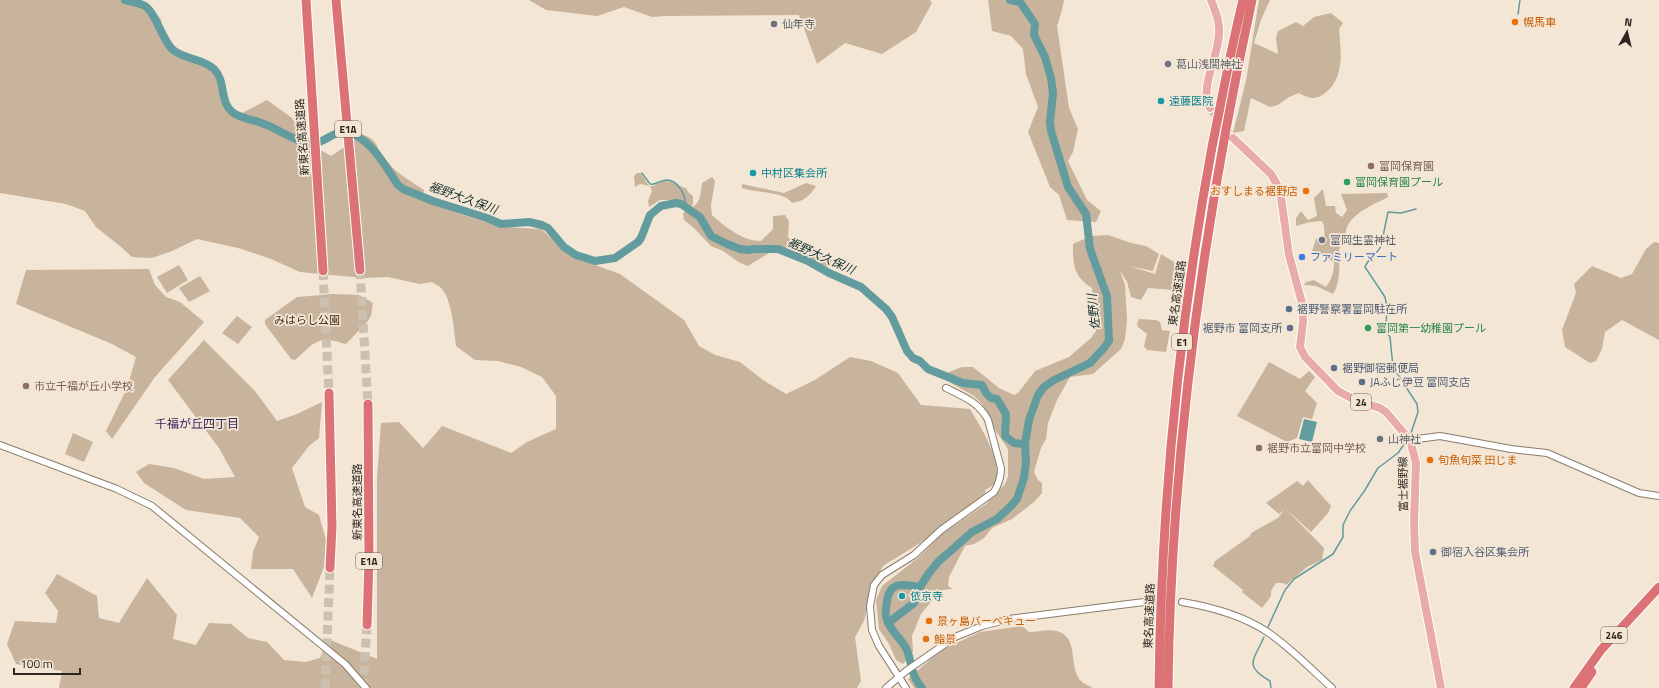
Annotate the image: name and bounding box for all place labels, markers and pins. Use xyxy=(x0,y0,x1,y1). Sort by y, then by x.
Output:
place label: 幌馬車 xyxy=(1523,14,1556,30)
place label: 仙年寺 xyxy=(782,16,815,32)
marker: 幌馬車 xyxy=(1510,17,1520,27)
marker: 仙年寺 xyxy=(769,19,779,29)
place label: 葛山浅間神社 xyxy=(1176,56,1242,72)
marker: 葛山浅間神社 xyxy=(1163,59,1173,69)
place label: 遠藤医院 xyxy=(1169,93,1213,109)
marker: 遠藤医院 xyxy=(1156,96,1166,106)
place label: 富岡保育園 xyxy=(1379,158,1434,174)
marker: 富岡保育園 xyxy=(1366,161,1376,171)
place label: 中村区集会所 xyxy=(761,165,828,181)
marker: 中村区集会所 xyxy=(748,168,758,178)
place label: 富岡保育園プール xyxy=(1355,174,1443,190)
marker: 富岡保育園プール xyxy=(1342,177,1352,187)
place label: おすしまる裾野店 xyxy=(1210,183,1298,199)
marker: おすしまる裾野店 xyxy=(1301,186,1311,196)
place label: 富岡生霊神社 xyxy=(1330,232,1396,248)
marker: 富岡生霊神社 xyxy=(1317,235,1327,245)
place label: ファミリーマート xyxy=(1310,249,1398,265)
marker: ファミリーマート xyxy=(1297,252,1307,262)
place label: 裾野警察署富岡駐在所 xyxy=(1297,301,1408,317)
marker: 裾野警察署富岡駐在所 xyxy=(1284,304,1294,314)
place label: 裾野市 富岡支所 xyxy=(1203,320,1283,336)
place label: 富岡第一幼稚園プール xyxy=(1376,320,1486,336)
marker: 裾野市 富岡支所 xyxy=(1285,323,1295,333)
marker: 富岡第一幼稚園プール xyxy=(1363,323,1373,333)
place label: 裾野御宿郵便局 xyxy=(1342,360,1419,376)
marker: 裾野御宿郵便局 xyxy=(1329,363,1339,373)
place label: JAふじ伊豆 富岡支店 xyxy=(1370,374,1470,390)
marker: JAふじ伊豆 富岡支店 xyxy=(1357,377,1367,387)
place label: 市立千福が丘小学校 xyxy=(34,378,133,394)
marker: 市立千福が丘小学校 xyxy=(21,381,31,391)
place label: 山神社 xyxy=(1388,431,1421,447)
marker: 山神社 xyxy=(1375,434,1385,444)
place label: 裾野市立富岡中学校 xyxy=(1267,440,1366,456)
marker: 裾野市立富岡中学校 xyxy=(1254,443,1264,453)
place label: 旬魚旬菜 田じま xyxy=(1438,452,1517,468)
marker: 旬魚旬菜 田じま xyxy=(1425,455,1435,465)
place label: 御宿入谷区集会所 xyxy=(1440,544,1530,560)
marker: 御宿入谷区集会所 xyxy=(1428,547,1438,557)
place label: 依京寺 xyxy=(910,588,943,604)
marker: 依京寺 xyxy=(897,591,907,601)
place label: 景ヶ島バーベキュー xyxy=(937,613,1036,629)
marker: 景ヶ島バーベキュー xyxy=(924,616,934,626)
place label: 鮨景 xyxy=(934,631,956,647)
marker: 鮨景 xyxy=(921,634,931,644)

